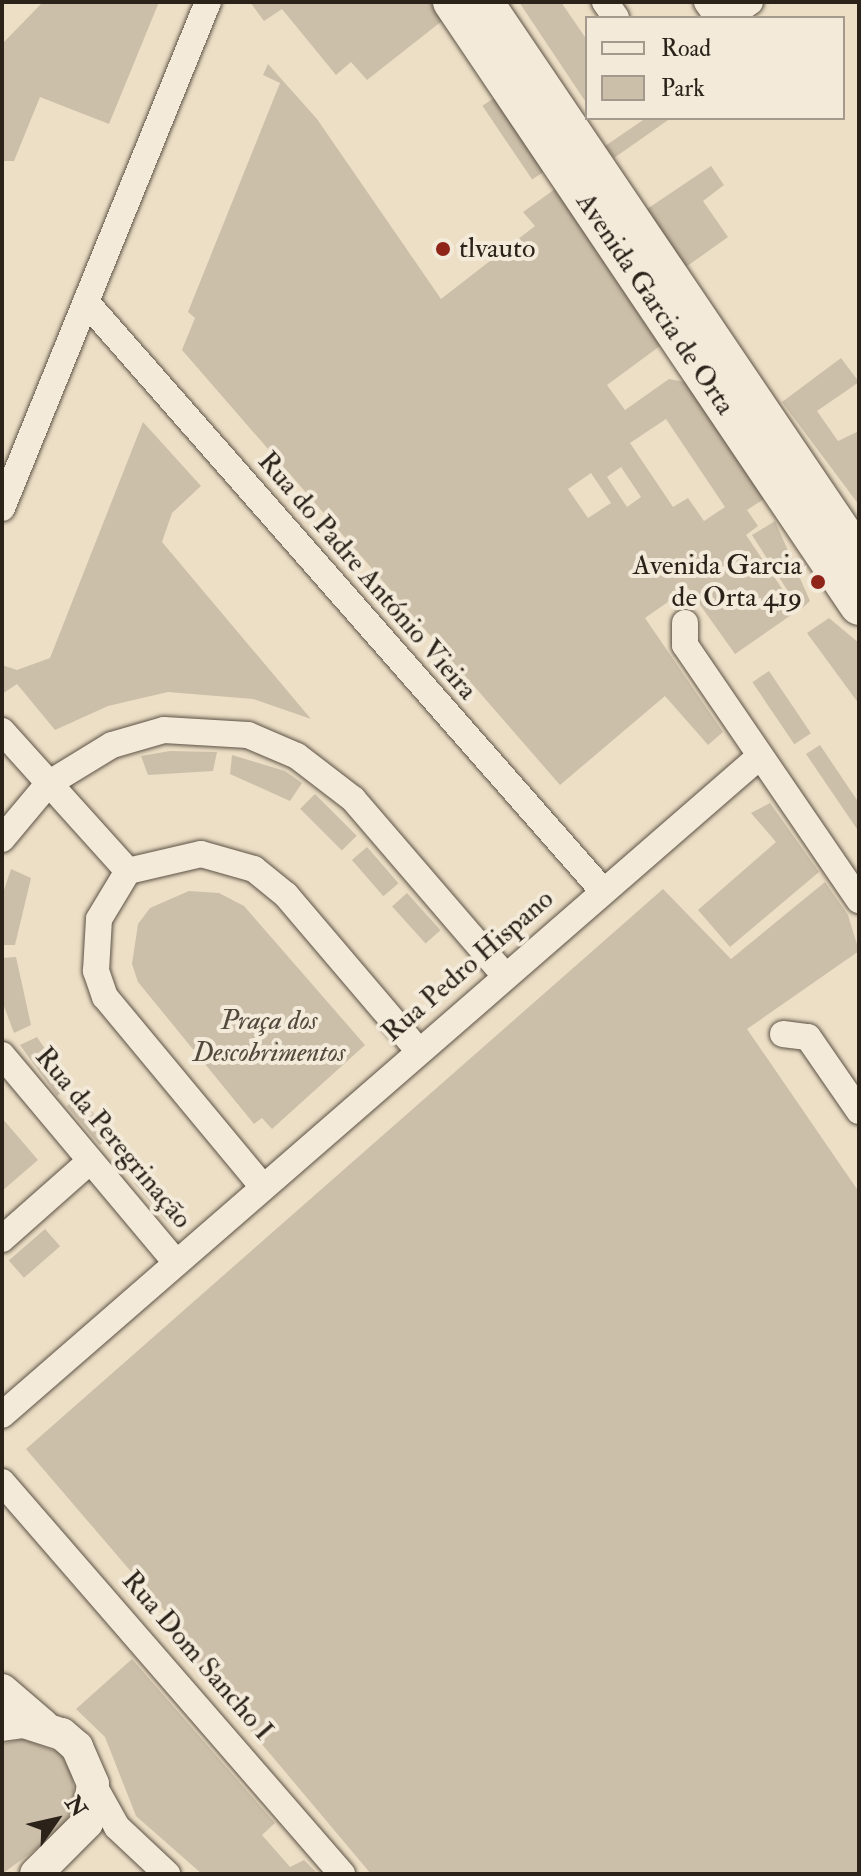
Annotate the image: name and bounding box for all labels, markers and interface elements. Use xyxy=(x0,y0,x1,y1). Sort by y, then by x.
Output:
legend xyxy=(585,16,845,120)
text: Road xyxy=(661,33,711,64)
text: Park xyxy=(661,73,705,104)
street label: Avenida Garcia de Orta xyxy=(568,187,742,421)
place label: tlvauto xyxy=(459,232,535,266)
marker: tlvauto xyxy=(434,240,452,258)
street label: Rua do Padre António Vieira xyxy=(250,445,484,707)
place label: Avenida Garcia de Orta 419 xyxy=(633,549,802,615)
marker: Avenida Garcia de Orta 419 xyxy=(809,573,827,591)
street label: Rua Pedro Hispano xyxy=(375,882,561,1050)
park label: Praça dos Descobrimentos xyxy=(193,1004,345,1070)
street label: Rua da Peregrinação xyxy=(27,1041,199,1235)
street label: Rua Dom Sancho I xyxy=(114,1564,280,1748)
north arrow xyxy=(16,1780,96,1860)
text: N xyxy=(59,1791,93,1823)

